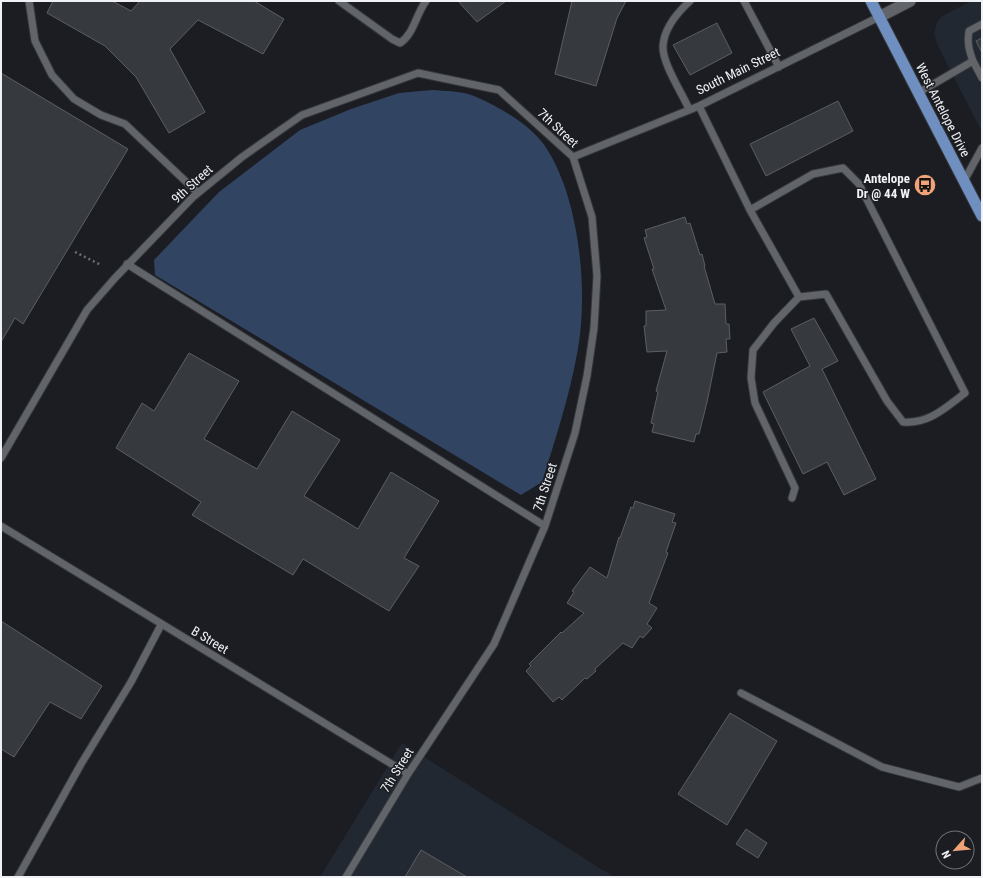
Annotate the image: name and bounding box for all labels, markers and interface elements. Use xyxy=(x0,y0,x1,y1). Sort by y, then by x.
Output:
street label: South Main Street xyxy=(694,44,783,98)
street label: West Antelope Drive xyxy=(913,61,973,159)
street label: 7th Street xyxy=(535,105,582,151)
street label: 9th Street xyxy=(168,162,216,206)
place label: Antelope Dr @ 44 W xyxy=(857,171,910,201)
bus stop icon: Antelope Dr @ 44 W xyxy=(912,172,938,198)
street label: 7th Street xyxy=(530,461,560,513)
street label: B Street xyxy=(189,623,231,657)
street label: 7th Street xyxy=(377,745,417,795)
north arrow xyxy=(935,830,975,870)
text: N xyxy=(939,848,954,860)

